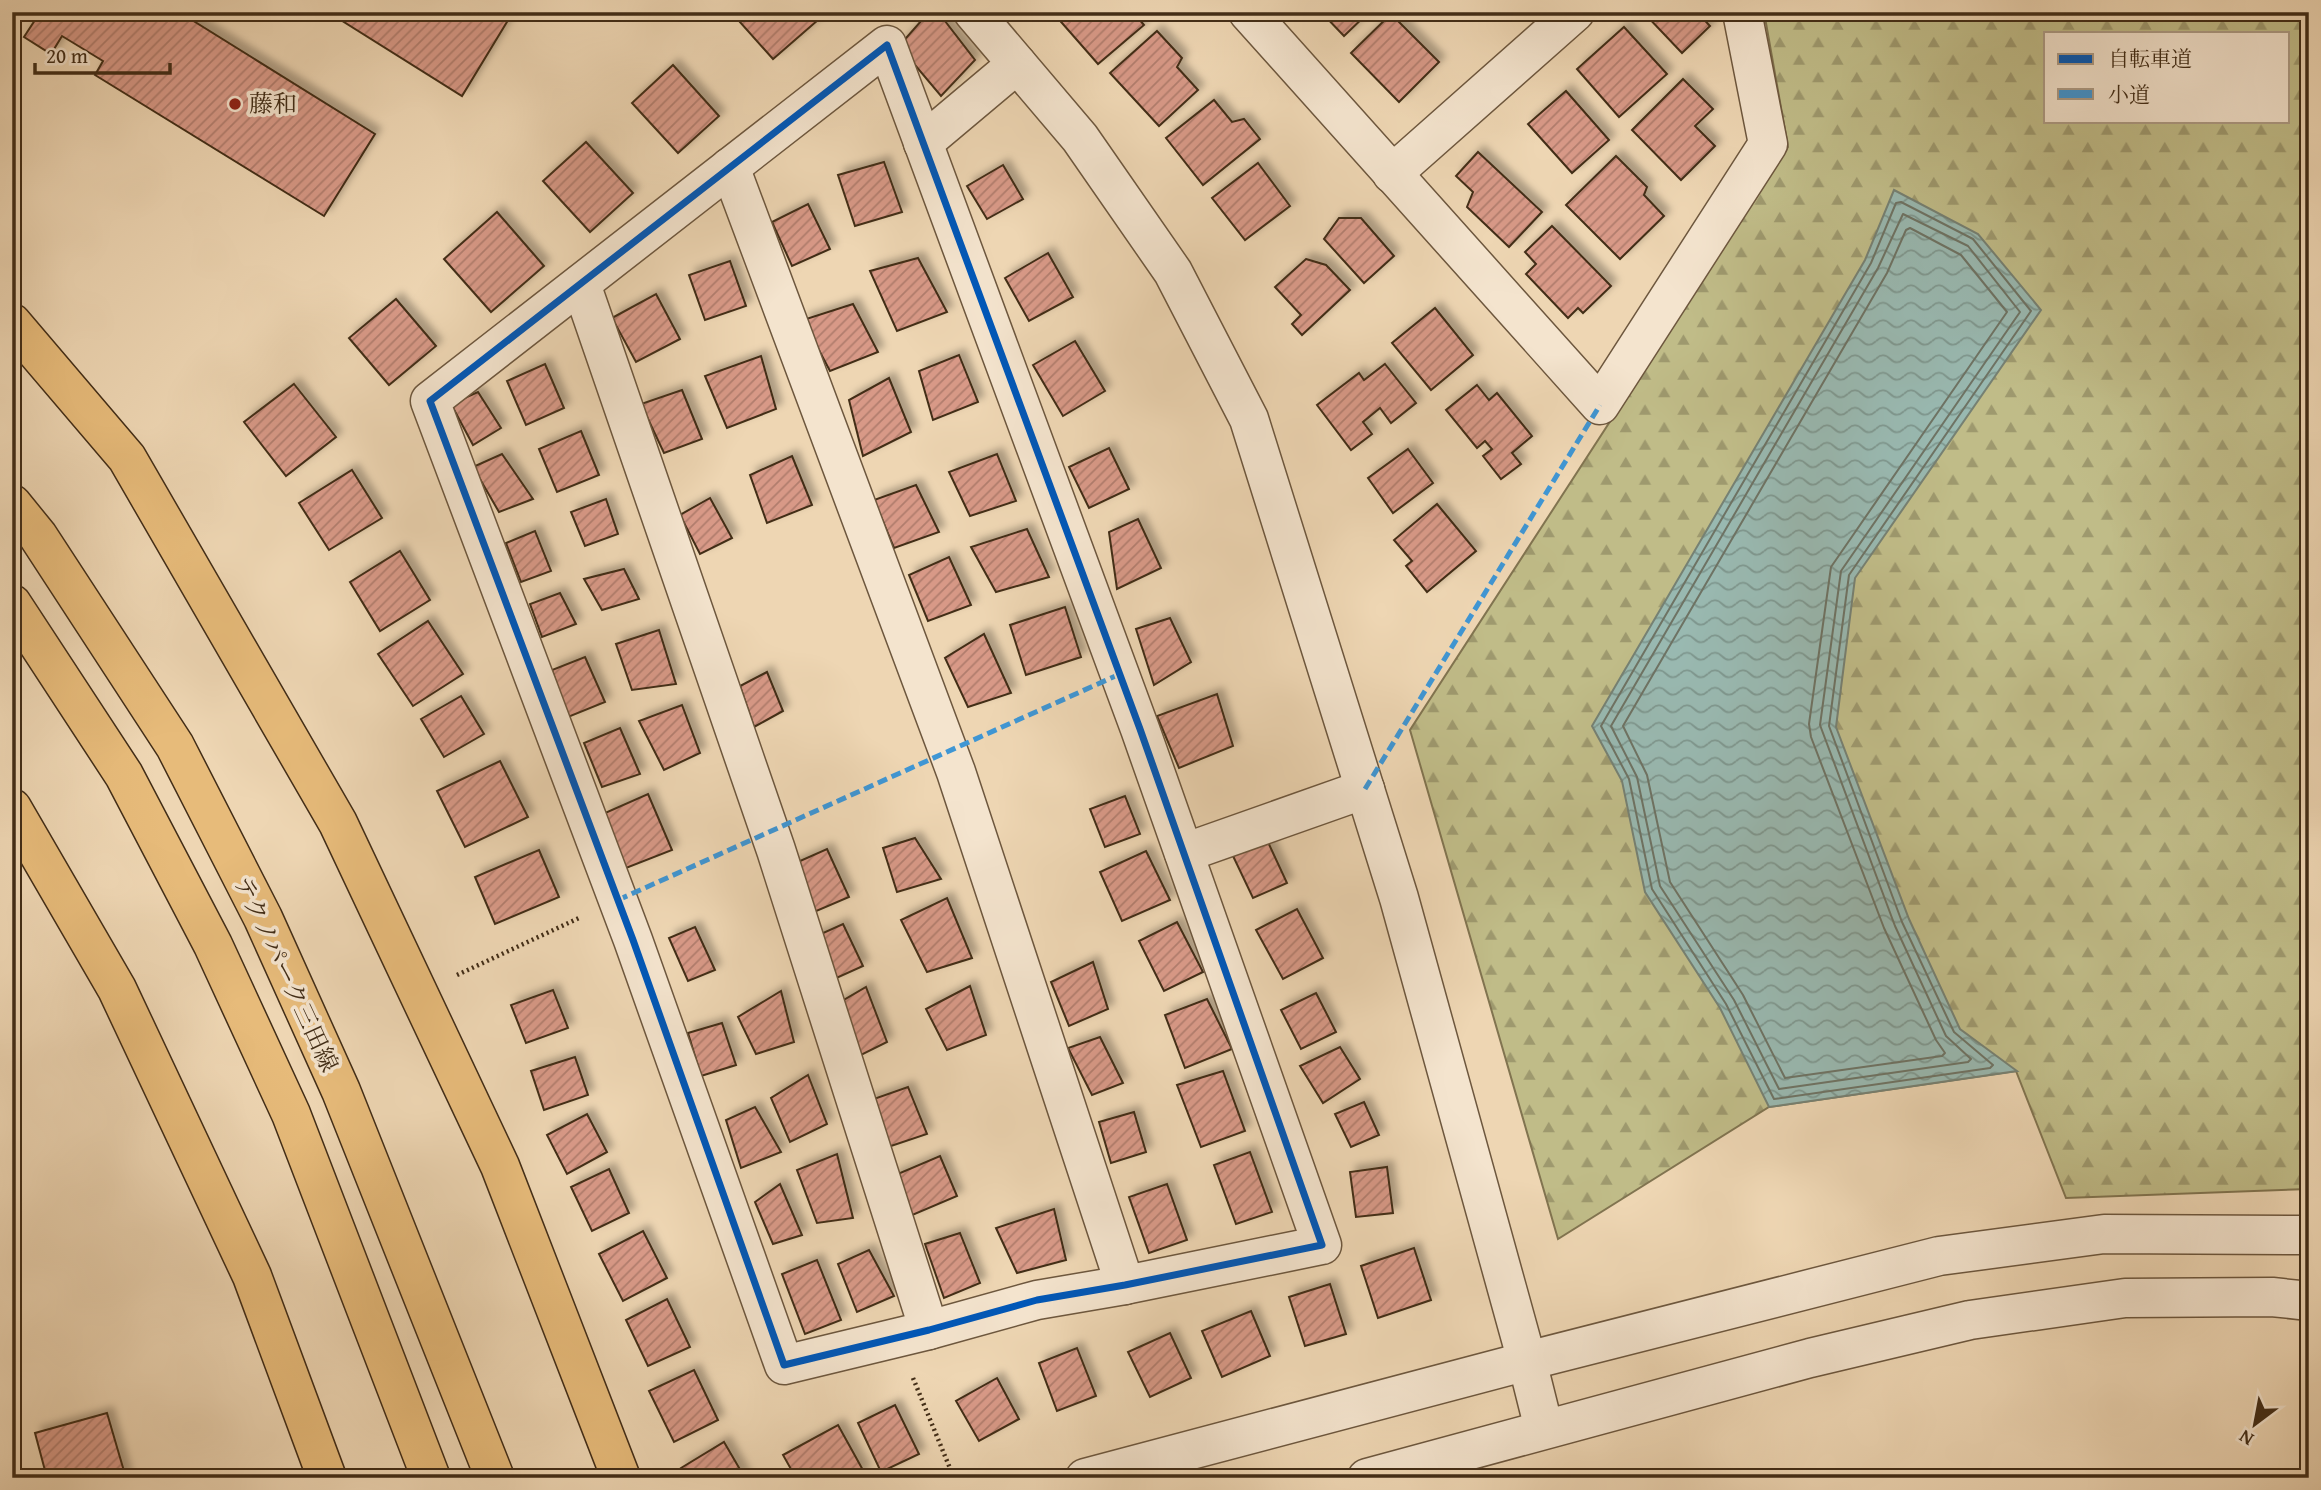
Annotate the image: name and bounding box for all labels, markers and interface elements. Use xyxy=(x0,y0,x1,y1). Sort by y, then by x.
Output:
scale bar xyxy=(35,32,170,76)
legend xyxy=(2044,32,2290,122)
text: 20 m xyxy=(46,40,88,71)
text: 自転車道 xyxy=(2108,43,2192,74)
text: 小道 xyxy=(2108,79,2150,110)
place label: 藤和 xyxy=(249,86,297,121)
marker: 藤和 xyxy=(227,96,243,112)
street label: テクノパーク三田線 xyxy=(226,870,347,1078)
north arrow xyxy=(2220,1388,2290,1458)
text: N xyxy=(2233,1423,2259,1454)

